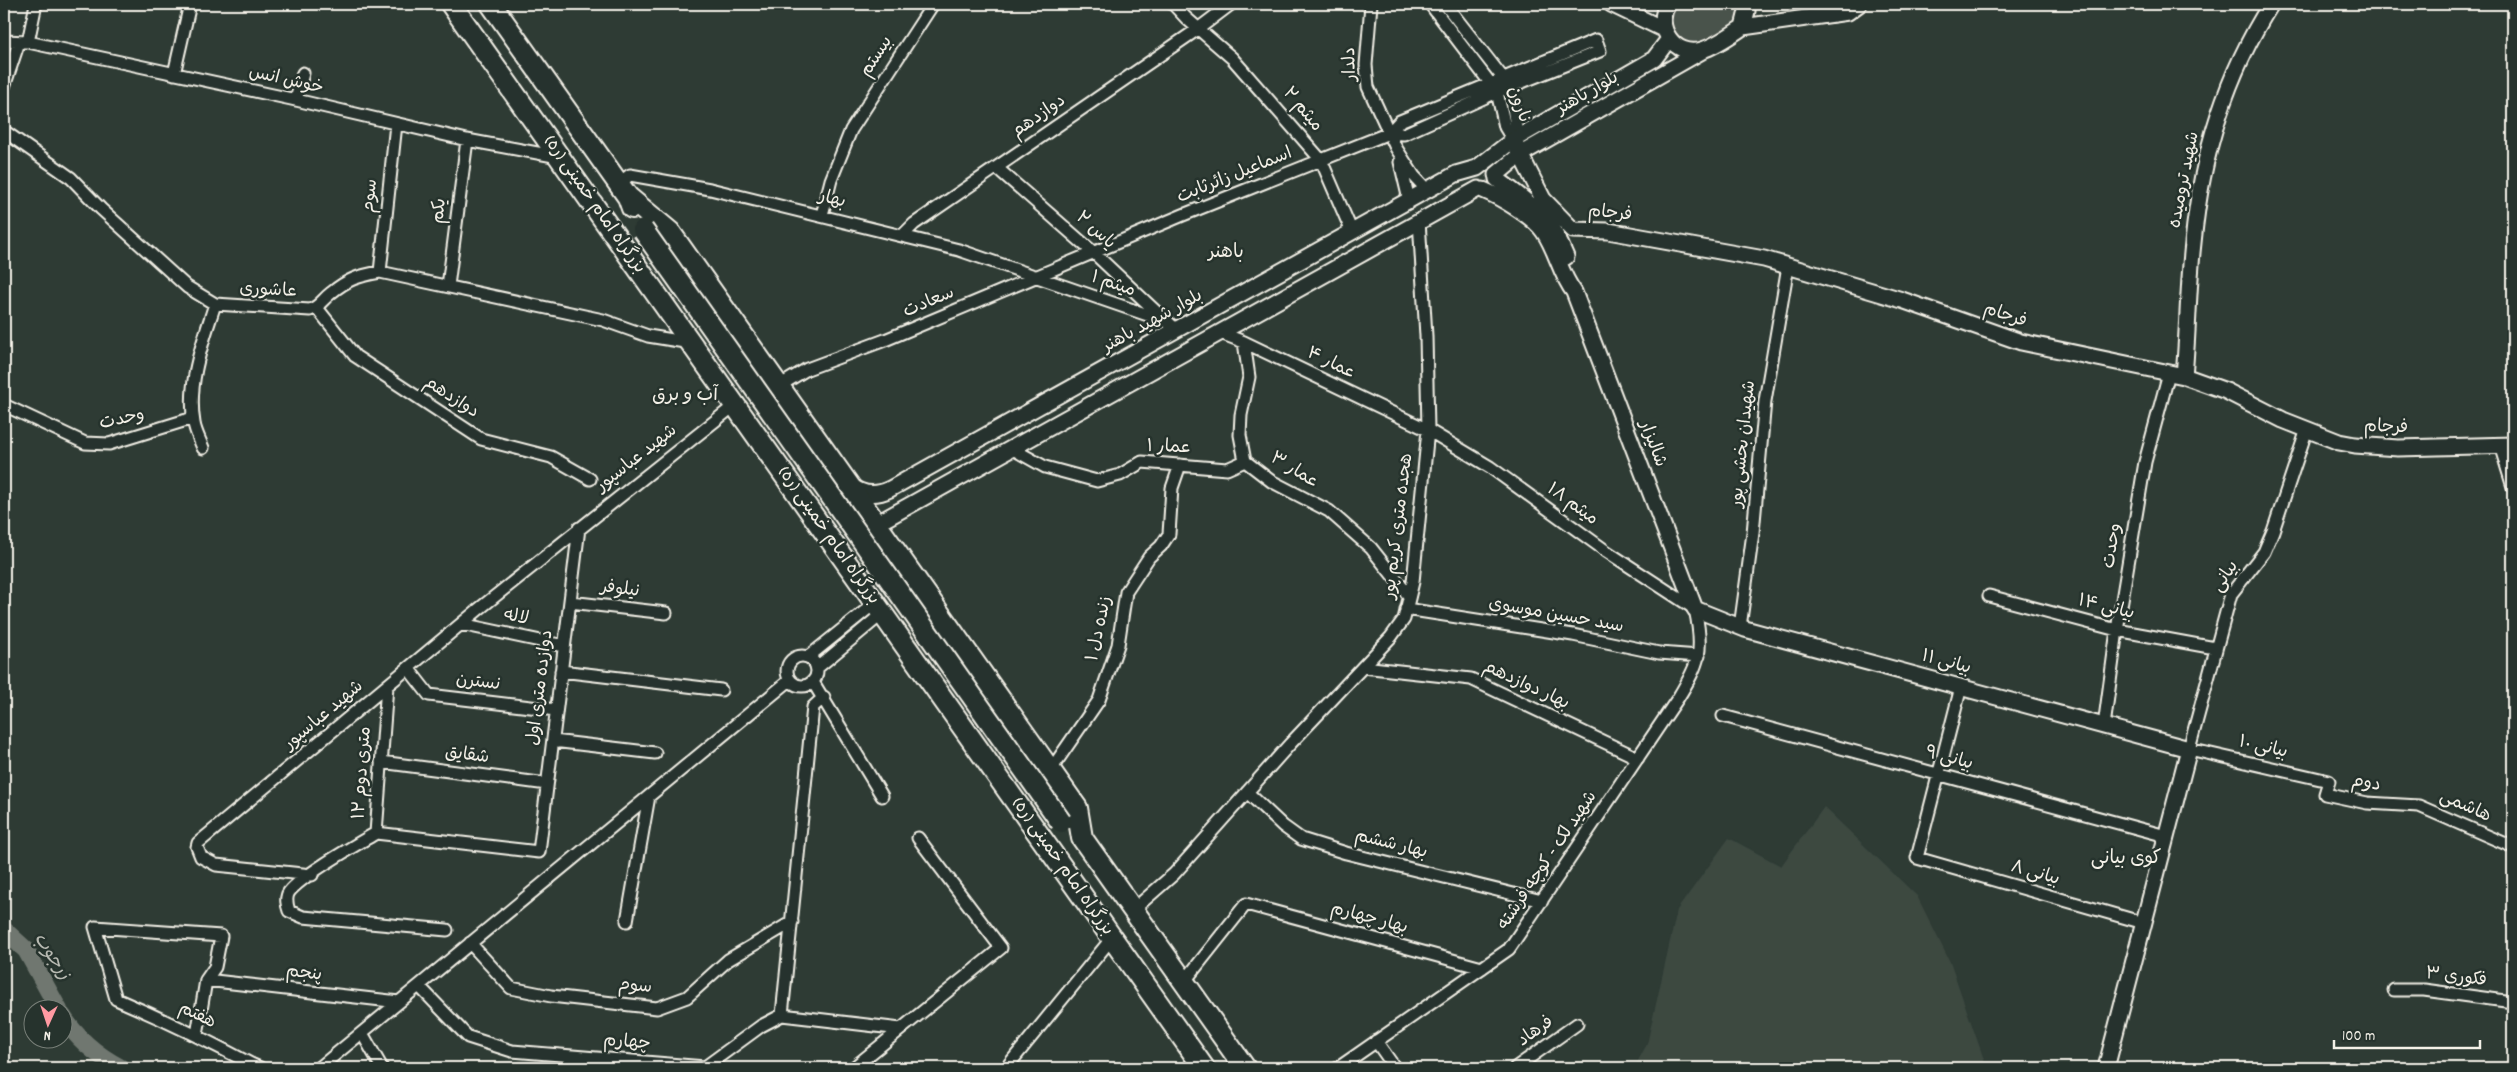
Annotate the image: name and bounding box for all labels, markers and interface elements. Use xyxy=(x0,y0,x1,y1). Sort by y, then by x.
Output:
street label: بیستم xyxy=(854,31,900,83)
street label: دلدار xyxy=(1338,47,1364,83)
street label: خوش انس xyxy=(246,60,326,102)
street label: بلوار باهنر xyxy=(1550,66,1624,123)
street label: میثم ۲ xyxy=(1276,82,1328,138)
street label: نارون xyxy=(1500,83,1536,127)
street label: دوازدهم xyxy=(1007,89,1071,145)
street label: شهید ترومیده xyxy=(2163,129,2207,231)
street label: بزرگراه امام خمینی (ره) xyxy=(537,131,651,279)
street label: اسماعیل زائرثابت xyxy=(1174,141,1296,211)
street label: سوم xyxy=(357,178,385,214)
street label: بهار xyxy=(814,184,848,215)
street label: یکم xyxy=(426,197,454,225)
street label: فرجام xyxy=(1587,199,1633,229)
street label: یاس ۲ xyxy=(1069,206,1121,256)
district label: باهنر xyxy=(1206,240,1244,267)
street label: میثم ۱ xyxy=(1087,266,1139,304)
street label: عاشوری xyxy=(239,277,297,305)
street label: سعادت xyxy=(899,281,959,325)
street label: بلوار شهید باهنر xyxy=(1097,284,1208,361)
street label: فرجام xyxy=(1980,297,2030,335)
street label: عمار ۴ xyxy=(1302,341,1360,387)
street label: دوازدهم xyxy=(419,371,483,425)
street label: شهیدان بخشی پور xyxy=(1725,379,1763,511)
district label: آب و برق xyxy=(652,383,719,410)
street label: وحدت xyxy=(97,403,147,437)
street label: شالیزار xyxy=(1631,415,1672,471)
street label: فرجام xyxy=(2364,415,2408,441)
street label: شهید عباسپور xyxy=(589,419,683,500)
street label: عمار ۱ xyxy=(1146,435,1192,461)
street label: عمار ۳ xyxy=(1265,447,1323,495)
street label: هجده متری کریم پور xyxy=(1377,452,1420,602)
street label: بزرگراه امام خمینی (ره) xyxy=(771,462,885,610)
street label: میثم ۱۸ xyxy=(1541,478,1603,532)
street label: وحدت xyxy=(2097,522,2129,570)
street label: بیانی xyxy=(2206,556,2246,598)
street label: نیلوفر xyxy=(597,575,641,605)
street label: بیانی ۱۴ xyxy=(2075,589,2137,627)
street label: سید حسین موسوی xyxy=(1487,592,1625,640)
street label: زنده دل ۱ xyxy=(1081,594,1119,664)
street label: لاله xyxy=(501,603,531,633)
street label: دوازده متری اول xyxy=(522,629,560,747)
street label: بیانی ۱۱ xyxy=(1918,644,1974,682)
street label: بهار دوازدهم xyxy=(1479,655,1573,717)
street label: نسترن xyxy=(454,668,502,698)
street label: شهید عباسپور xyxy=(277,675,369,758)
street label: ۱۲ متری دوم xyxy=(347,726,379,820)
street label: بیانی ۱۰ xyxy=(2236,730,2290,766)
street label: شقایق xyxy=(443,741,491,771)
street label: بیانی ۹ xyxy=(1922,741,1976,777)
street label: دوم xyxy=(2349,769,2383,799)
street label: هاشمی xyxy=(2435,785,2495,829)
street label: شهید لک - کوچه فرشته xyxy=(1492,786,1604,936)
street label: بزرگراه امام خمینی (ره) xyxy=(1005,793,1119,941)
street label: بهار ششم xyxy=(1352,824,1430,866)
district label: کوی بیانی xyxy=(2091,846,2161,873)
street label: بیانی ۸ xyxy=(2008,855,2062,893)
street label: بهار چهارم xyxy=(1328,897,1410,941)
water label: زرجوب xyxy=(26,928,77,987)
street label: پنجم xyxy=(285,959,323,989)
street label: فکوری ۳ xyxy=(2424,962,2488,994)
street label: سوم xyxy=(617,973,653,1001)
street label: هفتم xyxy=(174,996,220,1036)
north arrow xyxy=(22,1000,72,1050)
street label: فرهاد xyxy=(1513,1010,1559,1054)
scale bar xyxy=(2334,1017,2481,1049)
text: N xyxy=(43,1025,51,1045)
text: 100 m xyxy=(2342,1026,2375,1048)
street label: چهارم xyxy=(602,1028,652,1058)

